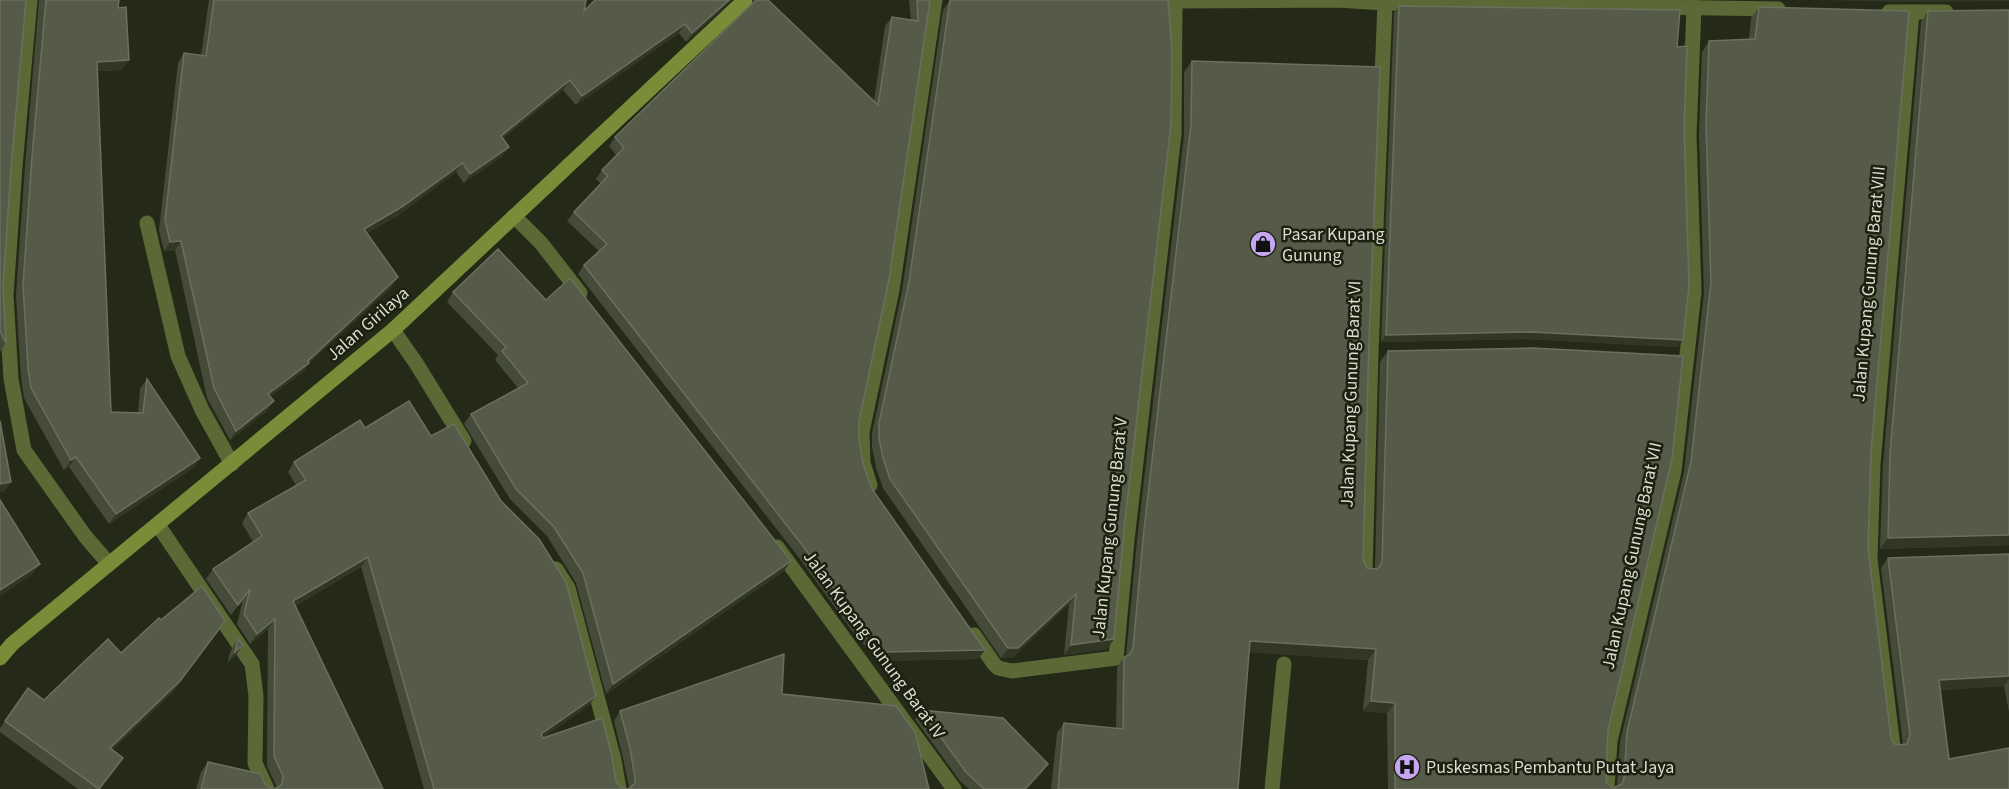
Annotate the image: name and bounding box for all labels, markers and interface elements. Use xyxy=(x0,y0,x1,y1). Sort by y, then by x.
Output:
street label: Jalan Kupang Gunung Barat VIII xyxy=(1846,165,1892,403)
place label: Pasar Kupang Gunung xyxy=(1282,222,1385,268)
shop icon: Pasar Kupang Gunung xyxy=(1248,229,1278,259)
street label: Jalan Kupang Gunung Barat VI xyxy=(1335,280,1367,508)
street label: Jalan Girilaya xyxy=(321,281,415,367)
street label: Jalan Kupang Gunung Barat V xyxy=(1086,415,1134,640)
street label: Jalan Kupang Gunung Barat VII xyxy=(1596,440,1668,672)
street label: Jalan Kupang Gunung Barat IV xyxy=(797,546,951,745)
hospital icon: Puskesmas Pembantu Putat Jaya xyxy=(1392,752,1422,782)
place label: Puskesmas Pembantu Putat Jaya xyxy=(1426,755,1674,780)

